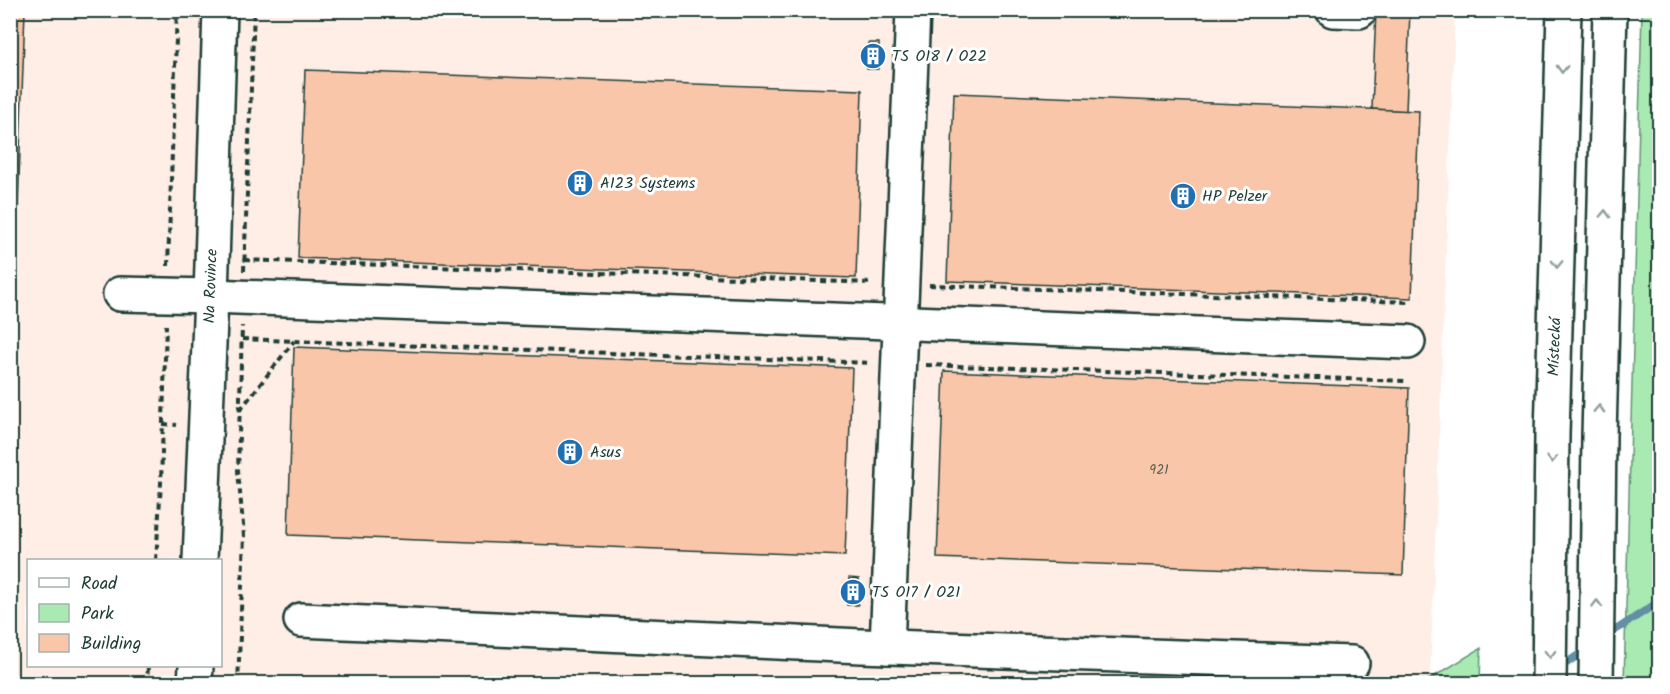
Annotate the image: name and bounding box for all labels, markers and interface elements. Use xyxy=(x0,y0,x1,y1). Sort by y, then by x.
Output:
building icon: TS O18 / O22 xyxy=(858,41,888,71)
place label: TS O18 / O22 xyxy=(892,44,987,69)
one-way arrow xyxy=(1556,64,1569,73)
building icon: A123 Systems xyxy=(565,168,595,198)
place label: A123 Systems xyxy=(600,171,696,196)
building icon: HP Pelzer xyxy=(1168,181,1198,211)
place label: HP Pelzer xyxy=(1202,184,1269,209)
one-way arrow xyxy=(1598,210,1611,219)
street label: Na Rovince xyxy=(197,248,225,324)
one-way arrow xyxy=(1551,259,1563,268)
street label: Místecká xyxy=(1541,316,1569,377)
one-way arrow xyxy=(1593,405,1606,414)
building icon: Asus xyxy=(555,437,585,467)
place label: Asus xyxy=(590,440,621,465)
one-way arrow xyxy=(1546,454,1558,463)
house number: 921 xyxy=(1149,459,1169,481)
legend xyxy=(27,559,222,667)
text: Road xyxy=(81,570,118,599)
building icon: TS O17 / O21 xyxy=(838,577,868,607)
place label: TS O17 / O21 xyxy=(872,580,960,605)
text: Park xyxy=(81,600,114,629)
one-way arrow xyxy=(1591,600,1603,609)
text: Building xyxy=(81,630,141,659)
one-way arrow xyxy=(1544,649,1556,658)

